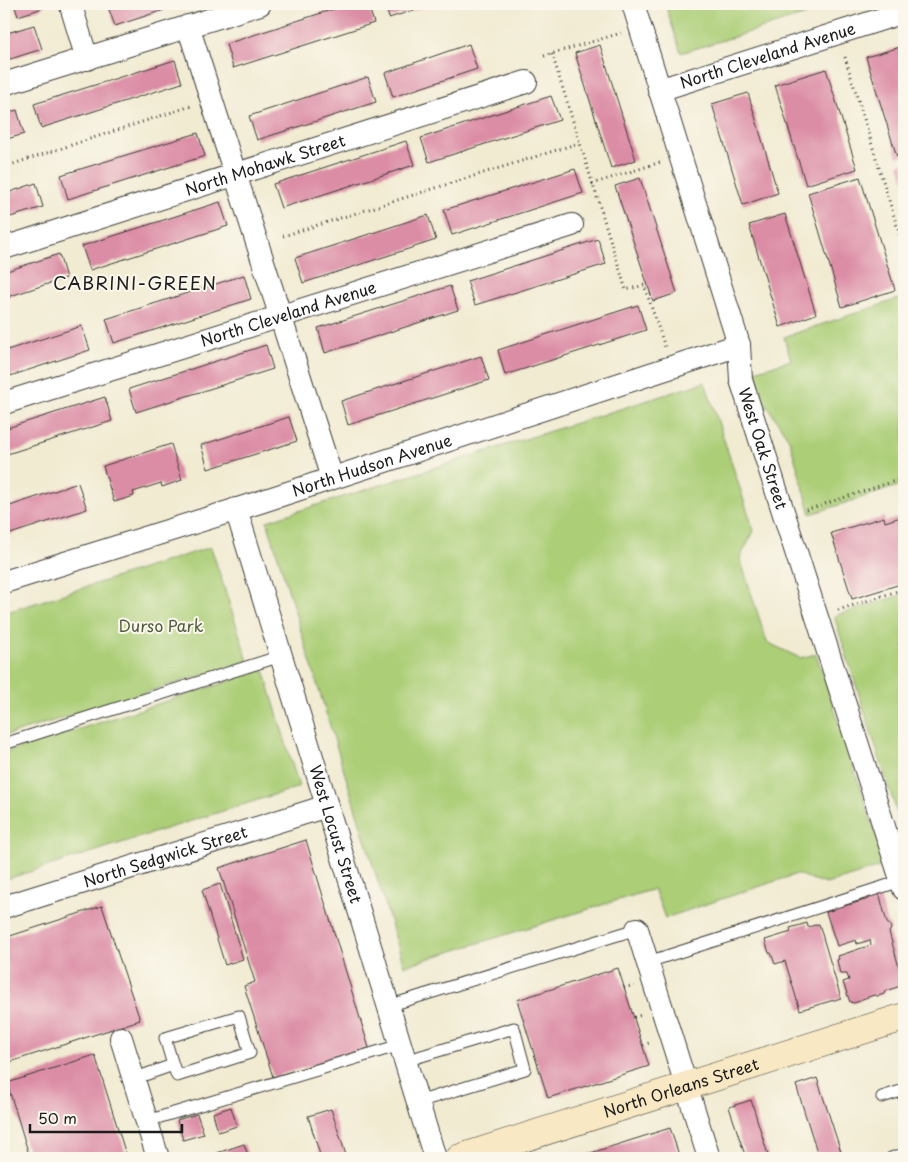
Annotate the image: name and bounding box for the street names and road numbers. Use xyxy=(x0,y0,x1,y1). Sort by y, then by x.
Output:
street label: North Cleveland Avenue xyxy=(677,15,858,94)
street label: North Mohawk Street xyxy=(182,127,348,201)
street label: North Cleveland Avenue xyxy=(197,274,379,352)
street label: West Oak Street xyxy=(733,384,795,512)
street label: North Hudson Avenue xyxy=(289,427,455,502)
street label: West Locust Street xyxy=(304,762,369,906)
street label: North Sedgwick Street xyxy=(80,819,250,893)
street label: North Orleans Street xyxy=(600,1051,762,1123)

